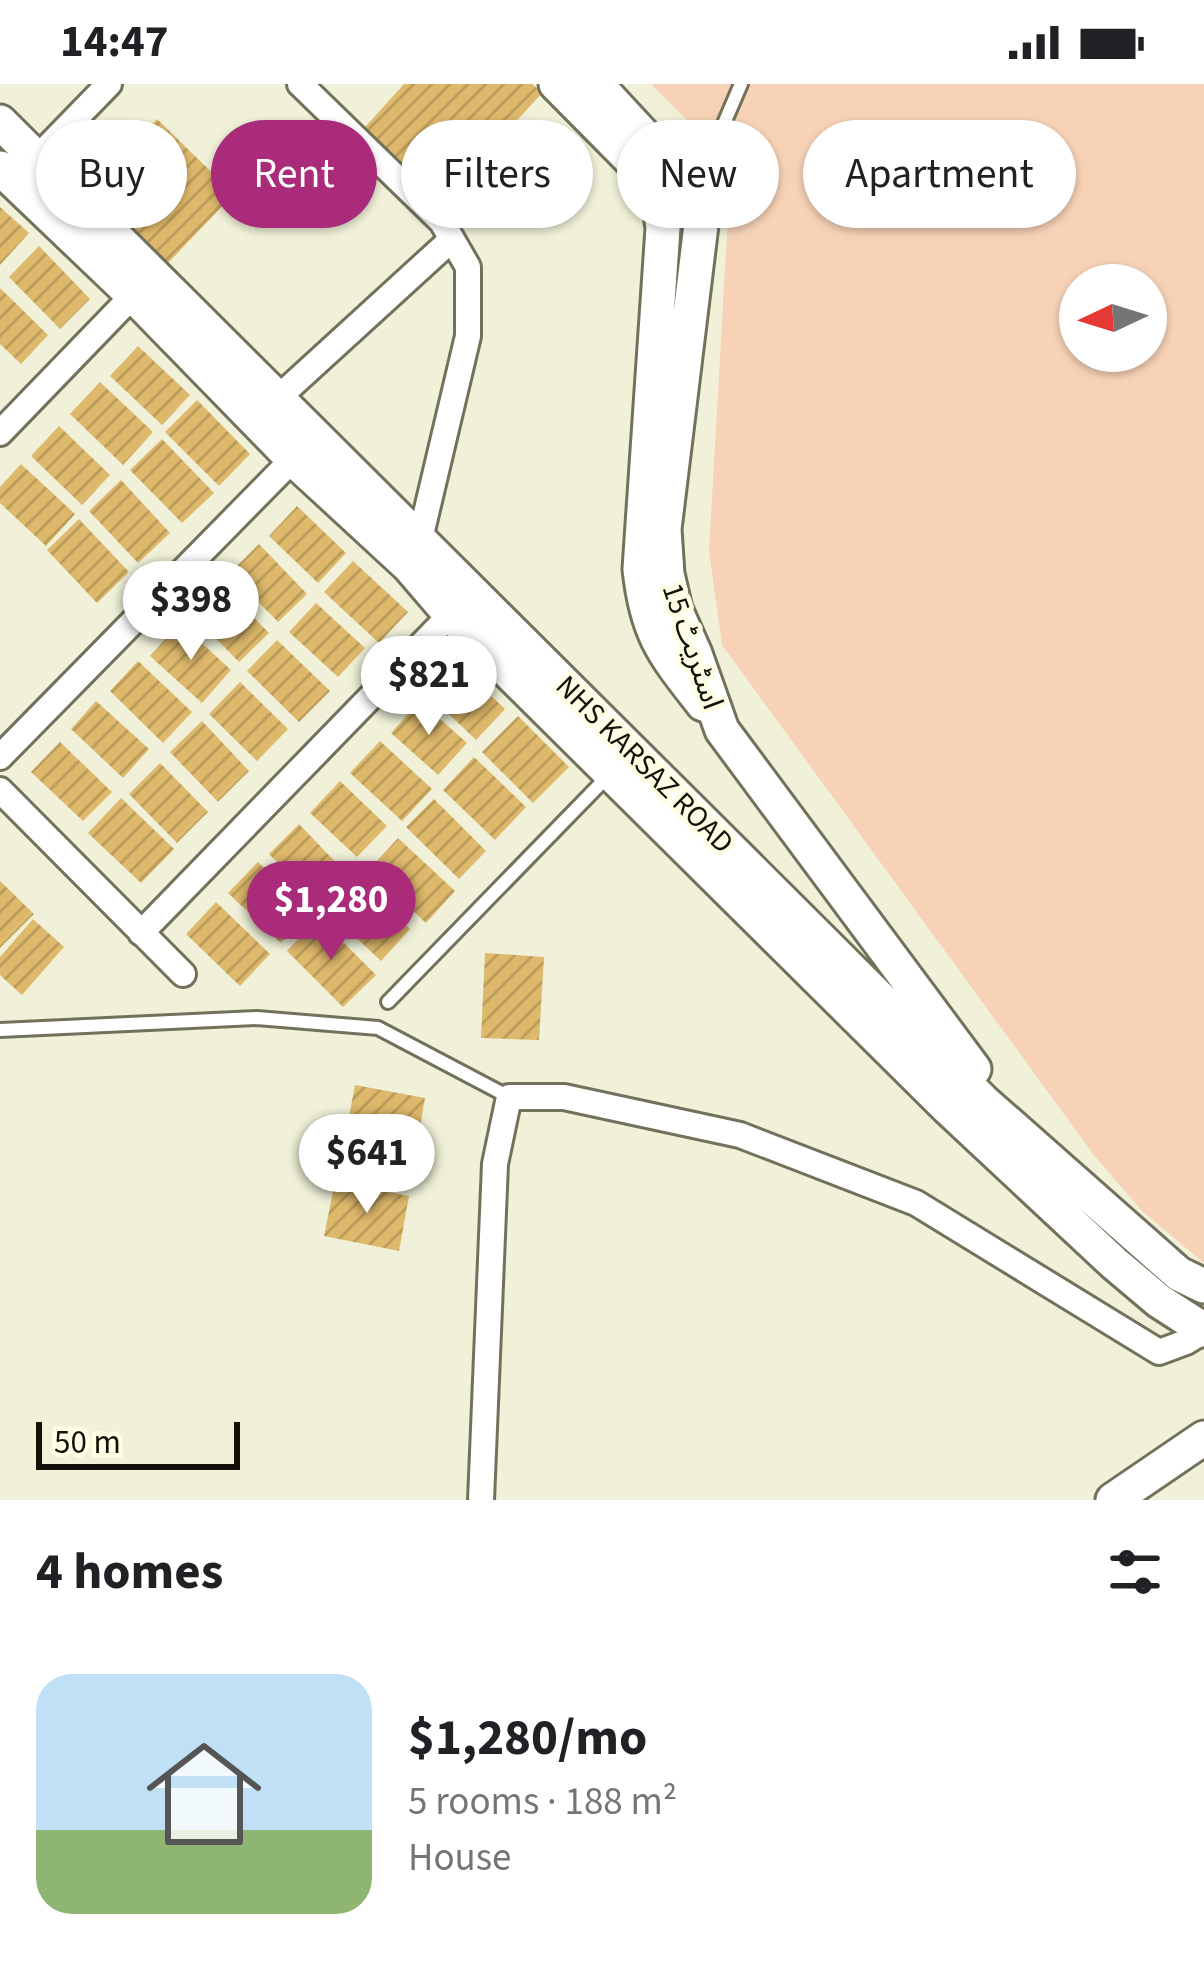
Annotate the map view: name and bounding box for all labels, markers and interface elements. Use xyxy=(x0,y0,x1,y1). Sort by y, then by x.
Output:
text: 14:47 xyxy=(60,10,169,74)
chip: Buy xyxy=(36,120,187,228)
chip: Rent xyxy=(211,120,377,228)
chip: Filters xyxy=(401,120,593,228)
chip: New xyxy=(617,120,779,228)
chip: Apartment xyxy=(803,120,1076,228)
north arrow xyxy=(1059,264,1167,372)
map controls xyxy=(1059,264,1167,372)
pin: $398 xyxy=(120,561,262,663)
text: $398 xyxy=(150,572,232,628)
street label: اسٹریٹ 15 xyxy=(651,578,734,715)
pin: $821 xyxy=(358,636,500,738)
text: $821 xyxy=(388,647,470,703)
street label: NHS KARSAZ ROAD xyxy=(546,665,744,863)
pin: $1,280 xyxy=(233,861,429,963)
text: $1,280 xyxy=(274,872,388,928)
pin: $641 xyxy=(296,1114,438,1216)
text: $641 xyxy=(326,1125,408,1181)
scale bar xyxy=(36,1416,240,1469)
text: 50 m xyxy=(54,1419,121,1466)
text: 4 homes xyxy=(36,1536,223,1608)
icon: filters xyxy=(1102,1539,1168,1605)
text: $1,280/mo xyxy=(408,1702,647,1774)
icon: home xyxy=(132,1722,276,1866)
text: 5 rooms · 188 m² xyxy=(408,1774,677,1830)
text: House xyxy=(408,1830,511,1886)

